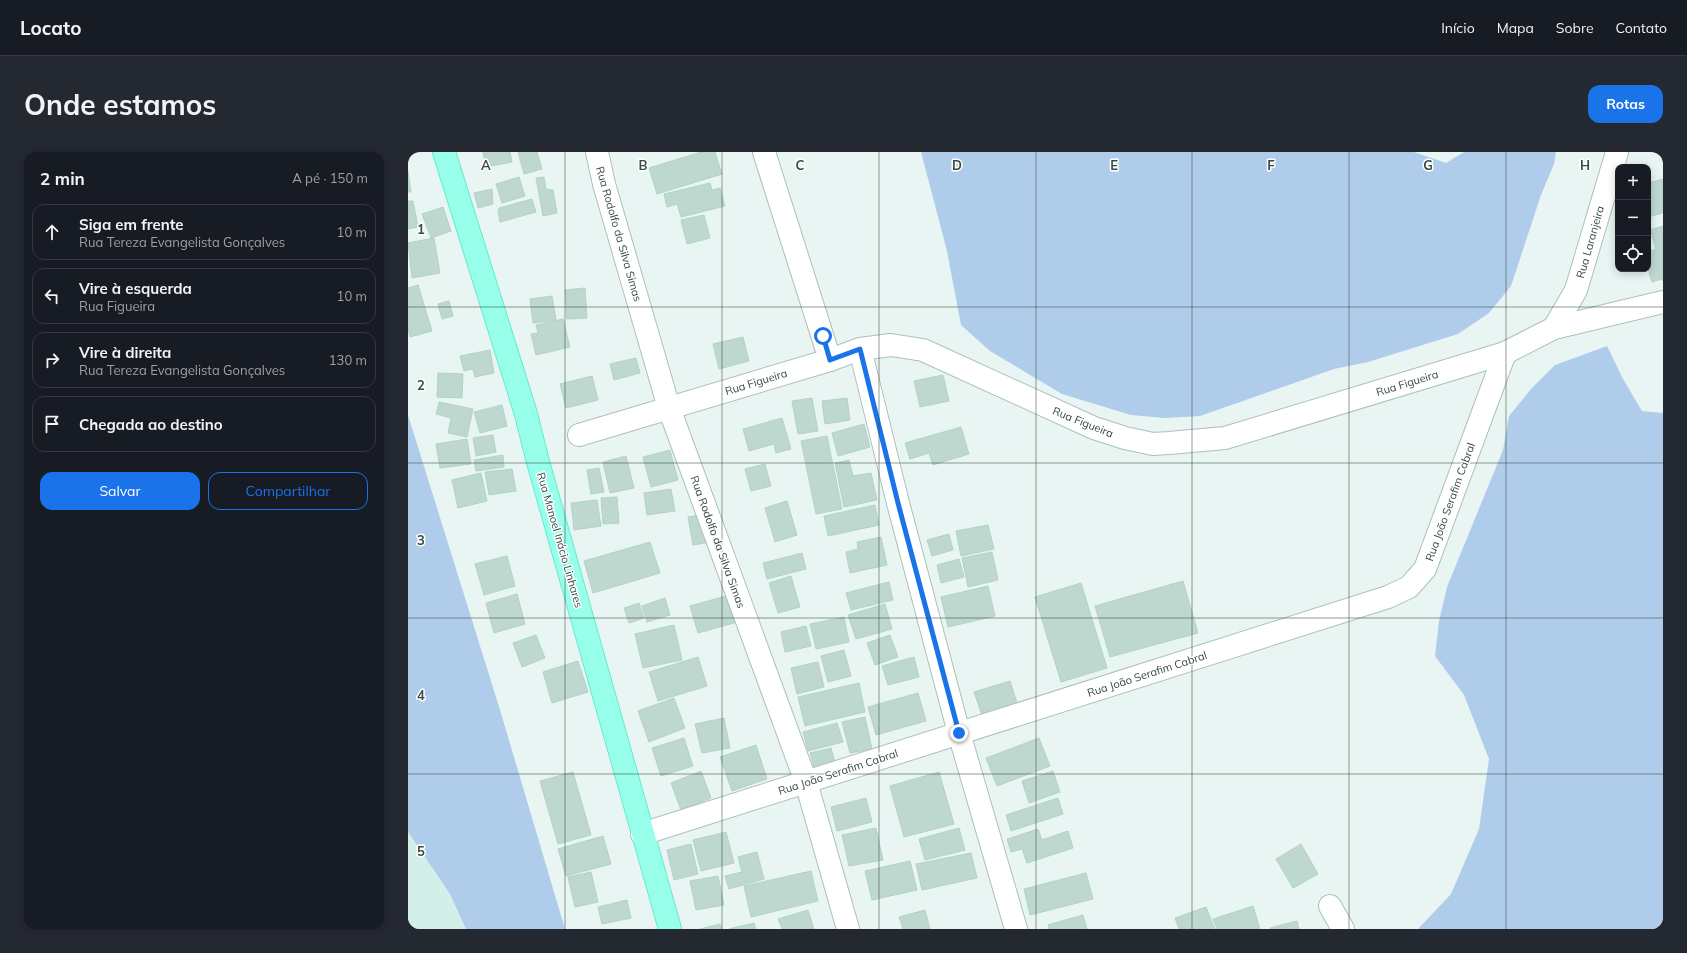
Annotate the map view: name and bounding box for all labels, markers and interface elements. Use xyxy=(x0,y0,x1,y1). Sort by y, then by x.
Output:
text: Locato xyxy=(20,16,81,40)
text: Início xyxy=(1441,19,1475,37)
text: Mapa xyxy=(1497,19,1534,37)
text: Sobre xyxy=(1556,19,1594,37)
text: Contato xyxy=(1616,19,1667,37)
button: Rotas xyxy=(1588,85,1663,123)
text: Onde estamos xyxy=(24,87,216,122)
text: A xyxy=(481,157,491,173)
text: B xyxy=(639,157,648,173)
text: C xyxy=(796,157,805,173)
text: D xyxy=(952,157,962,173)
text: E xyxy=(1110,157,1118,173)
text: F xyxy=(1267,157,1275,173)
text: G xyxy=(1423,157,1433,173)
text: H xyxy=(1580,157,1590,173)
map controls xyxy=(1615,164,1651,272)
button: + xyxy=(1615,164,1651,200)
street label: Rua Rodolfo da Silva Simas xyxy=(593,165,645,303)
text: 2 min xyxy=(40,168,85,189)
text: A pé · 150 m xyxy=(292,170,368,186)
button: − xyxy=(1615,200,1651,236)
street label: Rua Laranjeira xyxy=(1573,204,1607,280)
text: Siga em frente xyxy=(79,215,184,234)
icon: ahead xyxy=(41,221,63,243)
text: 1 xyxy=(417,221,425,237)
text: 10 m xyxy=(337,224,367,240)
text: Rua Tereza Evangelista Gonçalves xyxy=(79,234,285,250)
button: locate xyxy=(1615,236,1651,272)
text: Vire à esquerda xyxy=(79,279,192,298)
icon: left xyxy=(41,285,63,307)
text: 10 m xyxy=(337,288,367,304)
text: Rua Figueira xyxy=(79,298,155,314)
route start xyxy=(814,327,832,345)
text: Vire à direita xyxy=(79,343,171,362)
icon: right xyxy=(41,349,63,371)
text: 130 m xyxy=(329,352,367,368)
text: Rua Tereza Evangelista Gonçalves xyxy=(79,362,285,378)
street label: Rua Figueira xyxy=(723,366,789,398)
street label: Rua Figueira xyxy=(1374,367,1440,399)
text: 2 xyxy=(417,377,425,393)
street label: Rua Figueira xyxy=(1051,403,1115,441)
icon: arrive xyxy=(41,413,63,435)
text: Chegada ao destino xyxy=(79,415,223,434)
street label: Rua João Serafim Cabral xyxy=(1422,441,1478,563)
street label: Rua Manoel Inácio Linhares xyxy=(534,471,586,609)
button: Salvar xyxy=(40,472,200,510)
button: Compartilhar xyxy=(208,472,368,510)
street label: Rua Rodolfo da Silva Simas xyxy=(687,474,749,610)
text: 3 xyxy=(417,532,425,548)
street label: Rua João Serafim Cabral xyxy=(1085,648,1209,700)
text: 4 xyxy=(417,687,425,703)
route end xyxy=(950,724,968,742)
street label: Rua João Serafim Cabral xyxy=(776,746,900,798)
text: 5 xyxy=(417,843,425,859)

